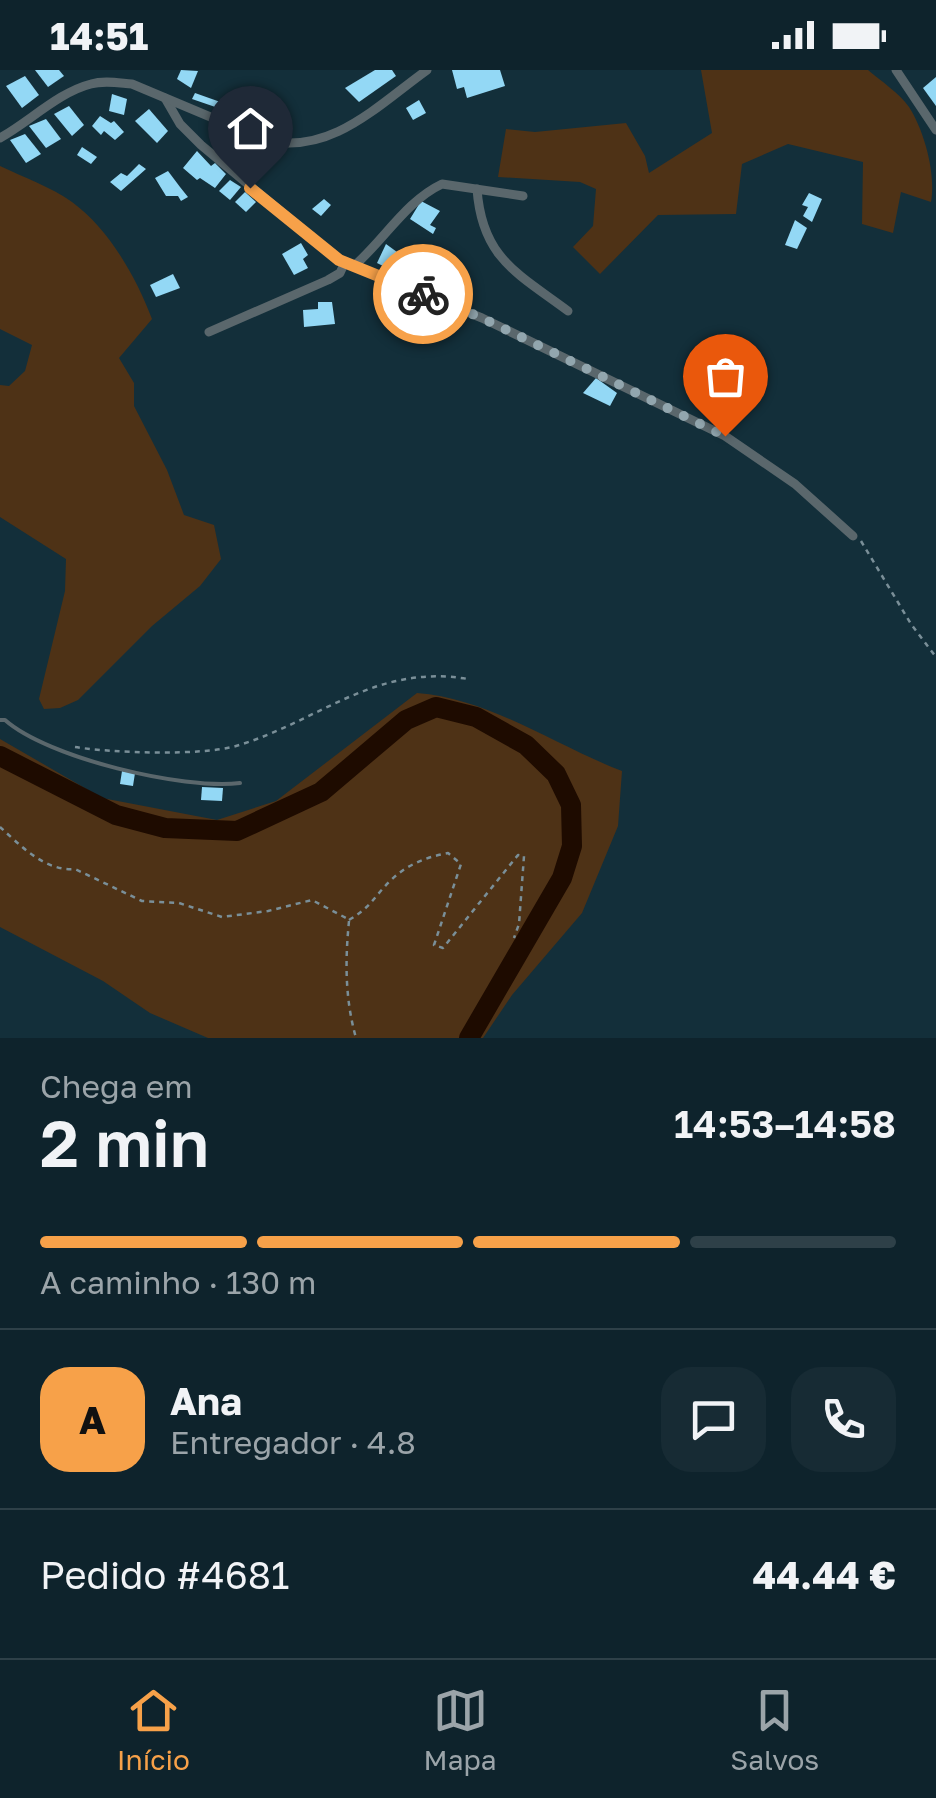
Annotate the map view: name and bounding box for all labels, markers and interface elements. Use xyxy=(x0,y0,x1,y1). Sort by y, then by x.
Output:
text: 14:51 xyxy=(50,13,148,58)
pin xyxy=(208,86,293,189)
icon: home xyxy=(223,101,278,156)
courier xyxy=(373,244,473,344)
icon: bike xyxy=(396,267,451,322)
pin xyxy=(683,334,768,437)
icon: bag xyxy=(698,349,753,404)
text: Chega em xyxy=(40,1067,193,1105)
text: 14:53–14:58 xyxy=(674,1101,896,1146)
text: 2 min xyxy=(40,1103,209,1181)
text: A caminho · 130 m xyxy=(40,1263,316,1301)
button: chat xyxy=(661,1367,766,1472)
button: phone xyxy=(791,1367,896,1472)
text: Ana xyxy=(170,1378,242,1423)
text: A xyxy=(79,1397,106,1442)
text: Entregador · 4.8 xyxy=(170,1423,416,1461)
text: Pedido #4681 xyxy=(40,1552,289,1597)
text: 44.44 € xyxy=(753,1552,896,1597)
tab: Início xyxy=(117,1683,190,1776)
tab: Mapa xyxy=(424,1683,497,1776)
tab: Salvos xyxy=(730,1683,819,1776)

